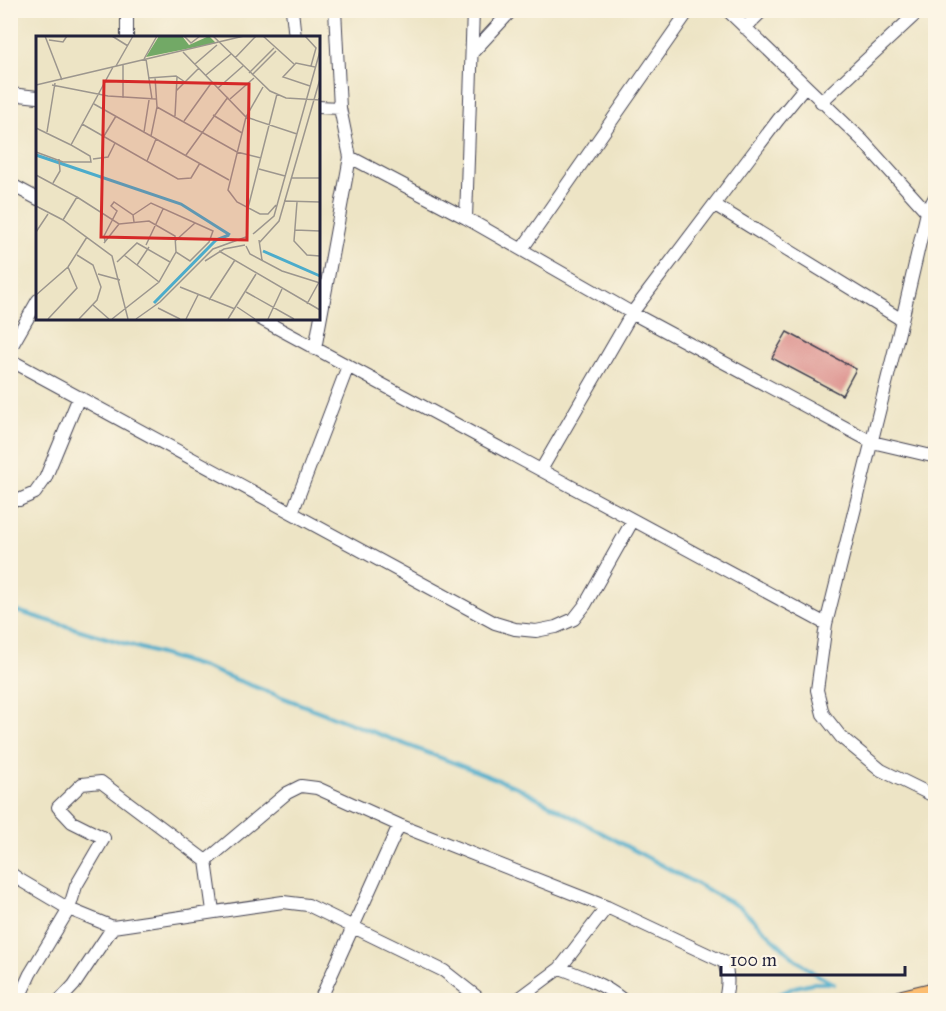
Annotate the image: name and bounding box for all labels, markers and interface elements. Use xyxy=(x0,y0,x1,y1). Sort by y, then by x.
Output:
inset map xyxy=(36,36,320,320)
scale bar xyxy=(721,939,906,977)
text: 100 m xyxy=(730,949,777,971)

